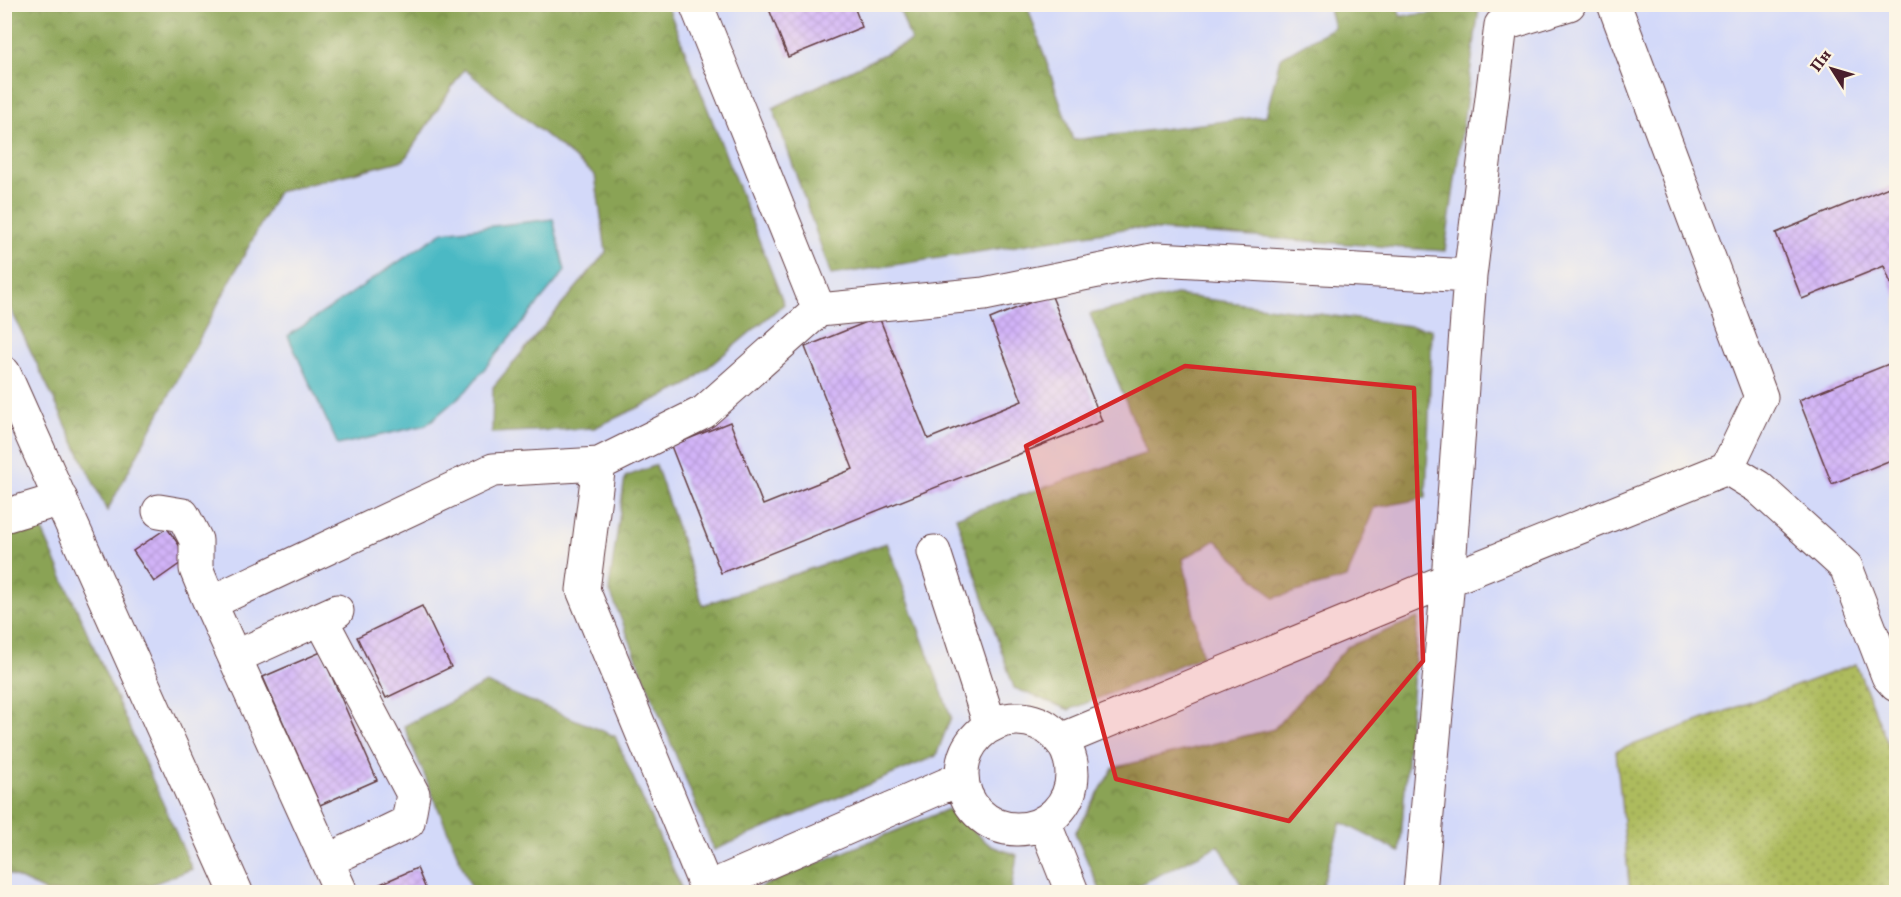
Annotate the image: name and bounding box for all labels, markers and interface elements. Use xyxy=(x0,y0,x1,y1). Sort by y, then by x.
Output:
north arrow xyxy=(1802,39,1862,99)
text: Пн xyxy=(1806,45,1837,77)

